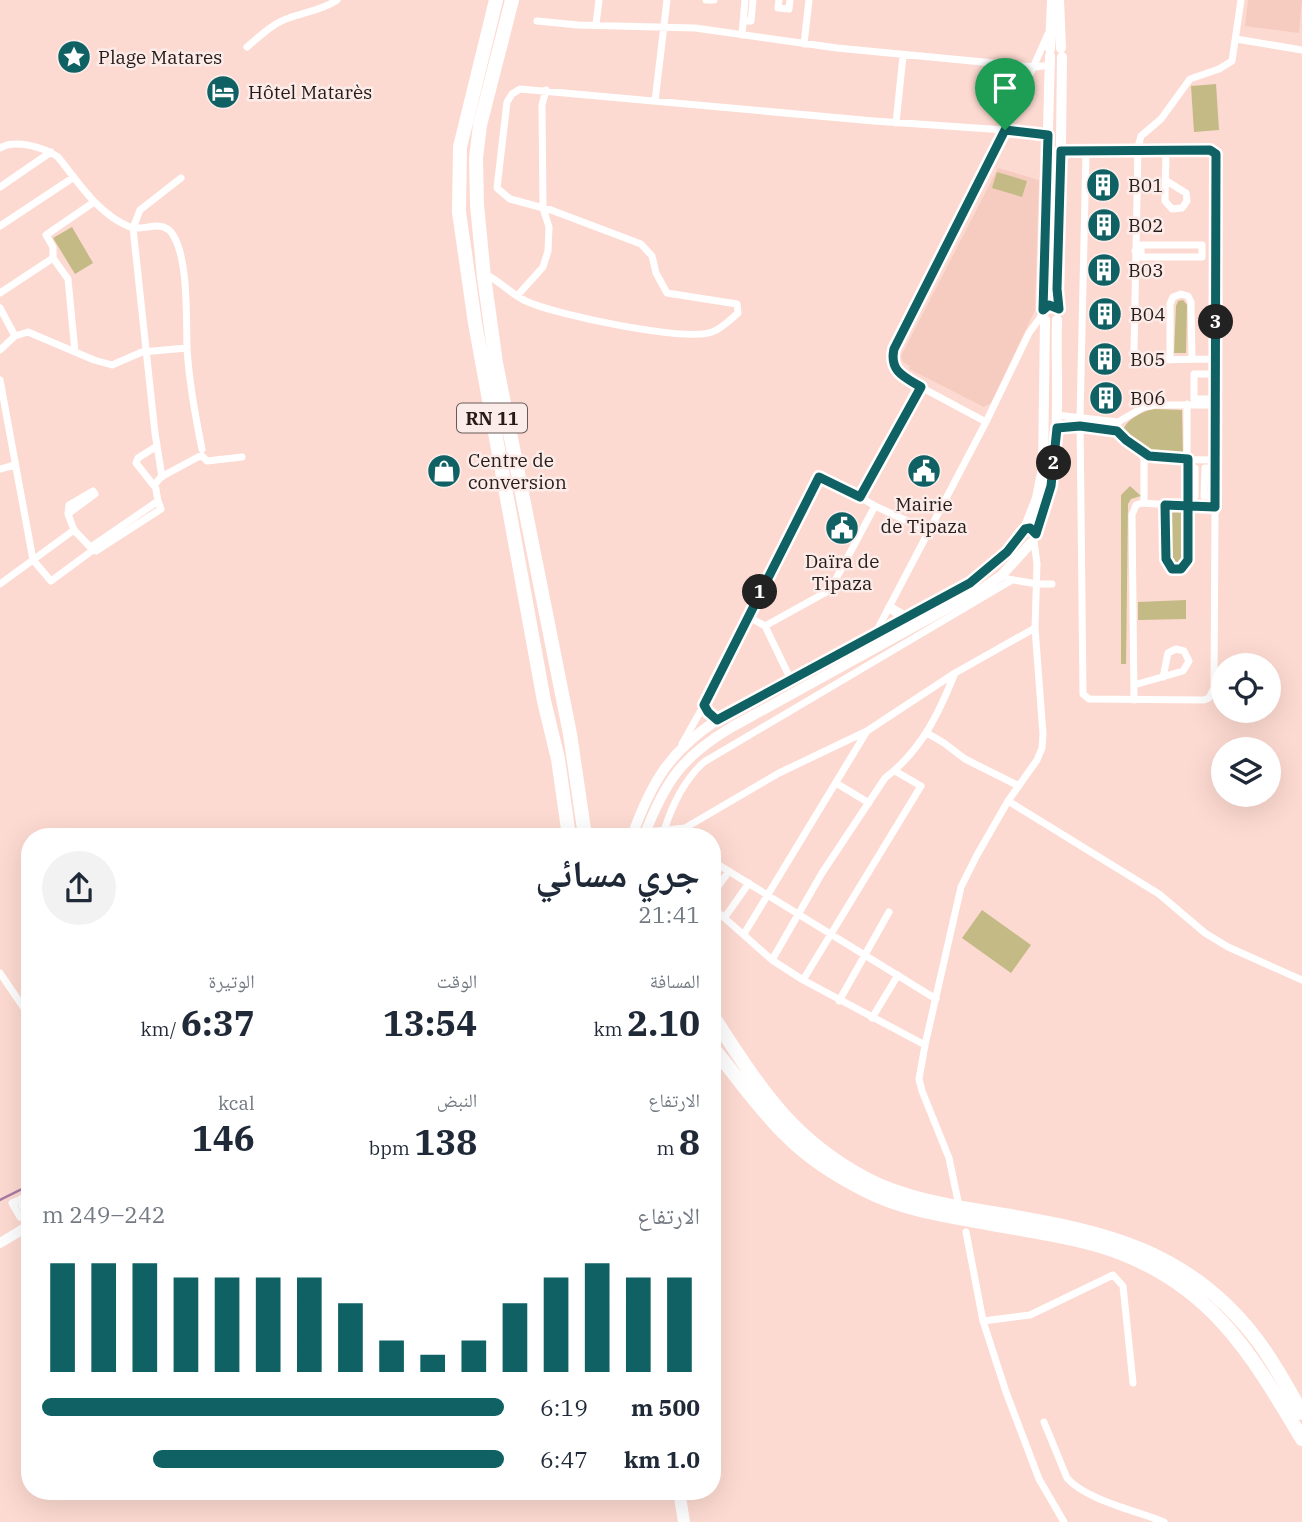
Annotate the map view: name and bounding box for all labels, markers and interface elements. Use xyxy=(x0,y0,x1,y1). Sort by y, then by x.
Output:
place icon: Plage Matares xyxy=(55,38,93,76)
place label: Plage Matares xyxy=(98,45,222,69)
pin xyxy=(975,58,1035,130)
icon: arrive xyxy=(986,69,1024,107)
hotel icon: Hôtel Matarès xyxy=(204,73,242,111)
place label: Hôtel Matarès xyxy=(248,80,372,104)
building icon: B01 xyxy=(1084,166,1122,204)
place label: B01 xyxy=(1128,173,1164,197)
building icon: B02 xyxy=(1085,206,1123,244)
place label: B02 xyxy=(1128,213,1164,237)
building icon: B03 xyxy=(1085,251,1123,289)
place label: B03 xyxy=(1128,258,1164,282)
building icon: B04 xyxy=(1086,295,1124,333)
place label: B04 xyxy=(1130,302,1166,326)
pin: 3 xyxy=(1198,304,1234,340)
text: 3 xyxy=(1210,309,1221,333)
building icon: B05 xyxy=(1086,340,1124,378)
place label: B05 xyxy=(1130,347,1166,371)
building icon: B06 xyxy=(1087,379,1125,417)
place label: B06 xyxy=(1130,386,1166,410)
road number: RN 11 xyxy=(457,404,527,432)
pin: 2 xyxy=(1036,446,1072,480)
place label: Centre de conversion xyxy=(468,448,567,494)
text: 2 xyxy=(1048,450,1059,474)
shop icon: Centre de conversion xyxy=(425,452,463,490)
public building icon: Mairie de Tipaza xyxy=(905,452,943,490)
place label: Mairie de Tipaza xyxy=(881,492,967,538)
public building icon: Daïra de Tipaza xyxy=(823,509,861,547)
place label: Daïra de Tipaza xyxy=(805,549,879,595)
pin: 1 xyxy=(742,574,778,610)
text: 1 xyxy=(754,579,765,603)
map controls xyxy=(1211,653,1281,807)
button: locate xyxy=(1211,653,1281,723)
button: layers xyxy=(1211,737,1281,807)
text: جري مسائي xyxy=(535,848,700,897)
button: share xyxy=(42,851,116,925)
text: 21:41 xyxy=(638,899,700,929)
text: الوتيرة xyxy=(208,969,255,993)
text: الوقت xyxy=(436,969,477,993)
text: المسافة xyxy=(650,969,700,993)
text: 6:37 xyxy=(181,1000,255,1046)
text: 13:54 xyxy=(383,1000,477,1046)
text: 2.10 xyxy=(627,1000,700,1046)
text: /km xyxy=(140,1017,181,1041)
text: km xyxy=(594,1017,627,1041)
text: النبض xyxy=(437,1088,477,1112)
text: الارتفاع xyxy=(648,1088,700,1112)
text: kcal xyxy=(218,1091,255,1115)
text: 146 xyxy=(192,1115,255,1161)
text: 138 xyxy=(414,1119,477,1165)
text: 8 xyxy=(679,1119,700,1165)
text: bpm xyxy=(369,1136,414,1160)
text: m xyxy=(656,1136,679,1160)
text: 242–249 m xyxy=(42,1199,166,1229)
text: الارتفاع xyxy=(637,1200,700,1230)
text: 6:19 xyxy=(540,1392,588,1422)
text: 500 m xyxy=(631,1392,700,1422)
text: 6:47 xyxy=(540,1444,588,1474)
text: 1.0 km xyxy=(624,1444,700,1474)

